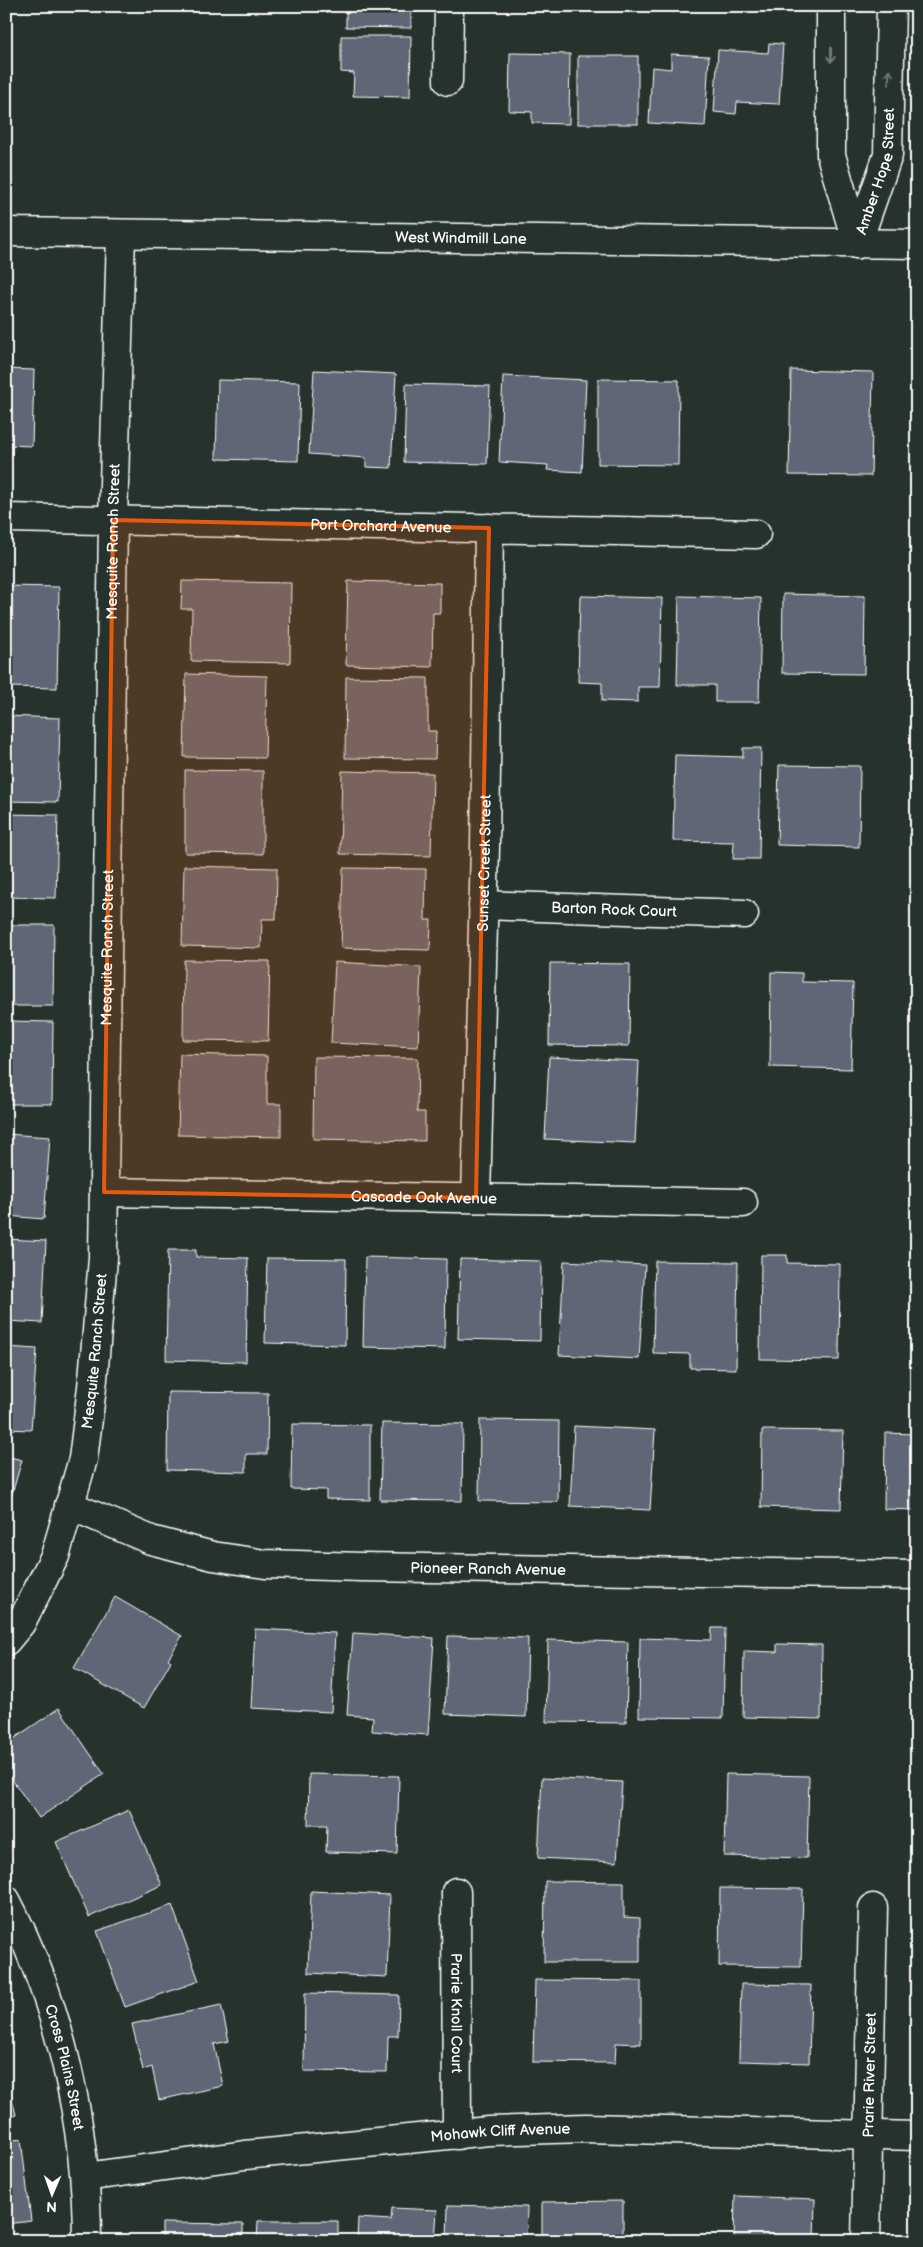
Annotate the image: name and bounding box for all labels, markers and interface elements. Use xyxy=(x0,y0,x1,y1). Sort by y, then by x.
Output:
one-way arrow xyxy=(826,46,836,63)
one-way arrow xyxy=(884,70,894,86)
street label: Amber Hope Street xyxy=(852,107,898,237)
street label: West Windmill Lane xyxy=(395,228,527,248)
street label: Mesquite Ranch Street xyxy=(102,463,124,620)
street label: Port Orchard Avenue xyxy=(310,515,452,537)
street label: Sunset Creek Street xyxy=(473,794,495,932)
street label: Mesquite Ranch Street xyxy=(97,869,118,1026)
street label: Barton Rock Court xyxy=(551,898,678,921)
street label: Cascade Oak Avenue xyxy=(351,1187,497,1208)
street label: Mesquite Ranch Street xyxy=(77,1272,111,1430)
street label: Pioneer Ranch Avenue xyxy=(410,1558,566,1579)
street label: Prarie Knoll Court xyxy=(447,1953,466,2073)
street label: Cross Plains Street xyxy=(41,2002,88,2132)
street label: Prarie River Street xyxy=(859,2012,880,2138)
street label: Mohawk Cliff Avenue xyxy=(430,2119,571,2146)
north arrow xyxy=(28,2170,78,2220)
text: N xyxy=(46,2198,57,2215)

